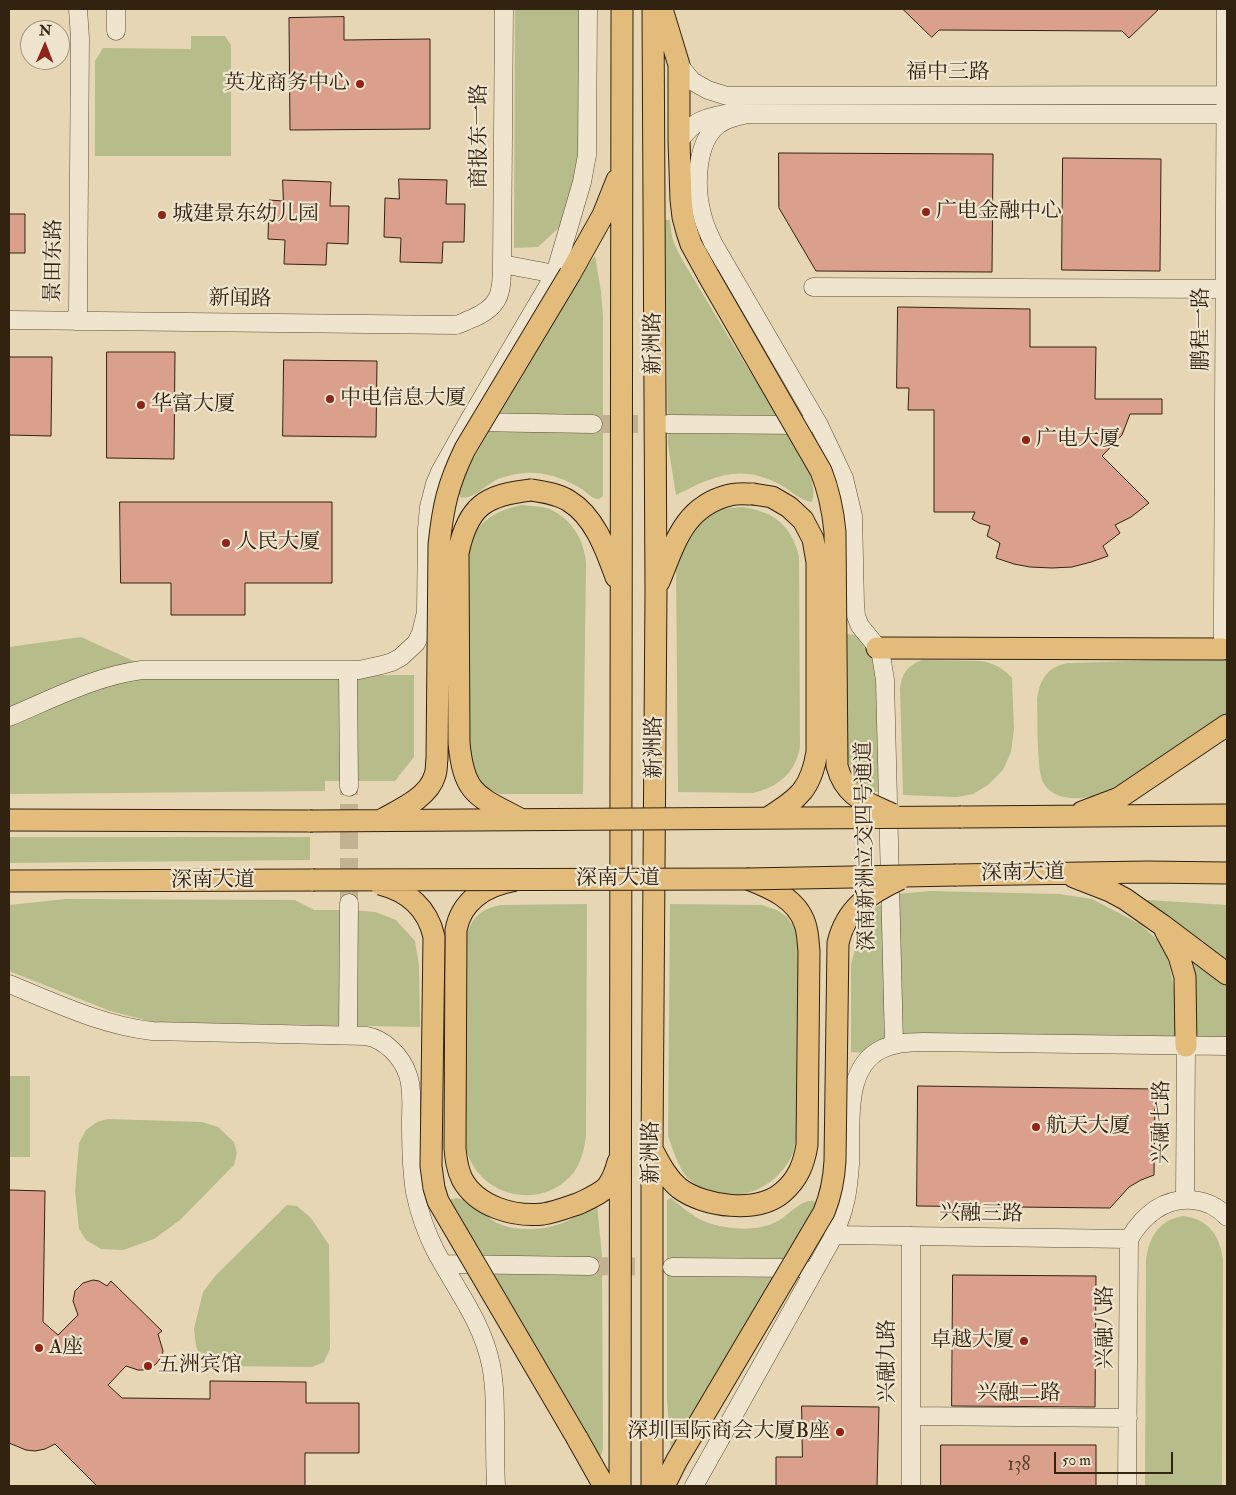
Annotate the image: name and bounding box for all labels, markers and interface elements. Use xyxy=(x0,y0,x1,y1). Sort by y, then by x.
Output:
north arrow xyxy=(20,20,70,70)
text: N xyxy=(39,22,52,39)
street label: 福中三路 xyxy=(906,60,990,86)
place label: 英龙商务中心 xyxy=(224,71,350,97)
marker: 英龙商务中心 xyxy=(354,78,366,90)
street label: 商报东一路 xyxy=(467,84,493,188)
place label: 广电金融中心 xyxy=(936,199,1062,225)
place label: 城建景东幼儿园 xyxy=(172,202,319,228)
marker: 广电金融中心 xyxy=(920,206,932,218)
marker: 城建景东幼儿园 xyxy=(156,209,168,221)
street label: 景田东路 xyxy=(42,219,68,303)
street label: 新闻路 xyxy=(208,287,272,313)
street label: 鹏程一路 xyxy=(1189,287,1215,371)
street label: 新洲路 xyxy=(641,312,667,374)
place label: 中电信息大厦 xyxy=(340,386,466,412)
place label: 华富大厦 xyxy=(151,392,235,418)
marker: 中电信息大厦 xyxy=(324,393,336,405)
marker: 华富大厦 xyxy=(135,399,147,411)
place label: 广电大厦 xyxy=(1036,427,1120,453)
marker: 广电大厦 xyxy=(1020,434,1032,446)
place label: 人民大厦 xyxy=(236,530,320,556)
marker: 人民大厦 xyxy=(220,537,232,549)
street label: 新洲路 xyxy=(642,716,668,778)
street label: 深南新洲立交四号通道 xyxy=(853,741,881,951)
street label: 深南大道 xyxy=(981,861,1065,887)
street label: 深南大道 xyxy=(576,866,660,892)
street label: 深南大道 xyxy=(171,868,255,894)
street label: 兴融七路 xyxy=(1150,1080,1176,1164)
place label: 航天大厦 xyxy=(1046,1114,1130,1140)
street label: 新洲路 xyxy=(639,1121,665,1183)
marker: 航天大厦 xyxy=(1030,1121,1042,1133)
street label: 兴融三路 xyxy=(939,1202,1023,1228)
street label: 兴融八路 xyxy=(1093,1285,1119,1369)
street label: 兴融九路 xyxy=(875,1319,901,1403)
place label: 卓越大厦 xyxy=(930,1328,1014,1354)
place label: A座 xyxy=(49,1335,83,1361)
marker: 卓越大厦 xyxy=(1018,1335,1030,1347)
marker: A座 xyxy=(33,1342,45,1354)
place label: 五洲宾馆 xyxy=(158,1353,242,1379)
marker: 五洲宾馆 xyxy=(142,1360,154,1372)
street label: 兴融二路 xyxy=(977,1381,1061,1407)
place label: 深圳国际商会大厦B座 xyxy=(627,1419,830,1445)
marker: 深圳国际商会大厦B座 xyxy=(834,1426,846,1438)
scale bar xyxy=(1056,1442,1175,1474)
text: 50 m xyxy=(1062,1451,1091,1470)
house number: 138 xyxy=(1008,1455,1030,1477)

